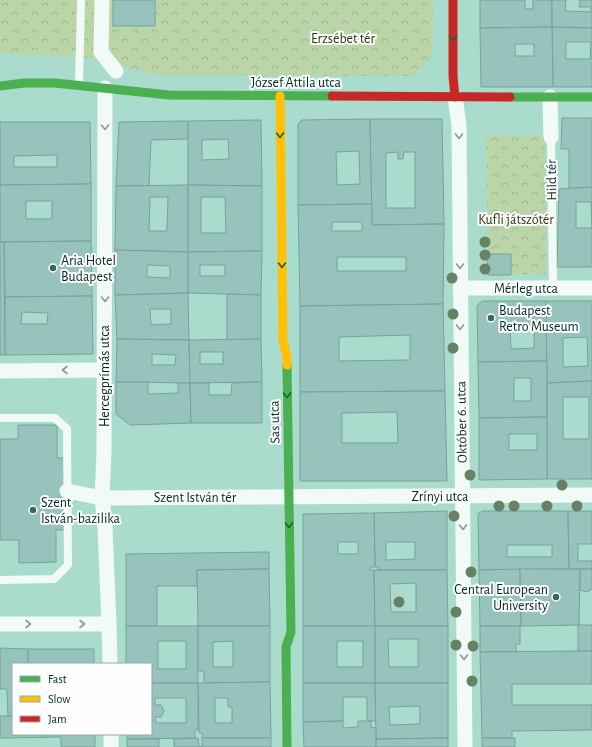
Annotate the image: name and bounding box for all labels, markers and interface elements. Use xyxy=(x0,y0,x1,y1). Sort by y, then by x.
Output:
park label: Erzsébet tér xyxy=(311,32,376,46)
one-way arrow xyxy=(449,35,457,41)
street label: József Attila utca xyxy=(251,76,342,90)
one-way arrow xyxy=(101,124,109,130)
one-way arrow xyxy=(276,132,284,138)
one-way arrow xyxy=(455,133,463,139)
street label: Hild tér xyxy=(545,159,559,201)
park label: Kufli játszótér xyxy=(478,213,554,227)
place label: Aria Hotel Budapest xyxy=(61,254,116,284)
one-way arrow xyxy=(278,262,286,268)
marker: Aria Hotel Budapest xyxy=(48,263,58,273)
one-way arrow xyxy=(456,263,464,269)
street label: Mérleg utca xyxy=(494,282,558,296)
one-way arrow xyxy=(101,296,109,302)
place label: Budapest Retro Museum xyxy=(499,304,579,334)
marker: Budapest Retro Museum xyxy=(486,313,496,323)
street label: Hercegprímás utca xyxy=(98,324,112,427)
one-way arrow xyxy=(456,324,464,330)
one-way arrow xyxy=(62,366,68,374)
street label: Október 6. utca xyxy=(454,380,470,463)
one-way arrow xyxy=(283,392,291,398)
street label: Sas utca xyxy=(268,400,282,444)
street label: Zrínyi utca xyxy=(411,490,469,504)
street label: Szent István tér xyxy=(154,491,237,505)
place label: Szent István-bazilika xyxy=(41,496,120,526)
marker: Szent István-bazilika xyxy=(28,505,38,515)
one-way arrow xyxy=(285,522,293,528)
one-way arrow xyxy=(459,524,467,530)
place label: Central European University xyxy=(454,583,548,613)
marker: Central European University xyxy=(551,592,561,602)
one-way arrow xyxy=(25,620,31,628)
one-way arrow xyxy=(79,620,85,628)
one-way arrow xyxy=(460,654,468,660)
legend xyxy=(12,663,152,735)
text: Fast xyxy=(48,673,67,685)
text: Slow xyxy=(48,693,70,705)
text: Jam xyxy=(48,713,67,725)

